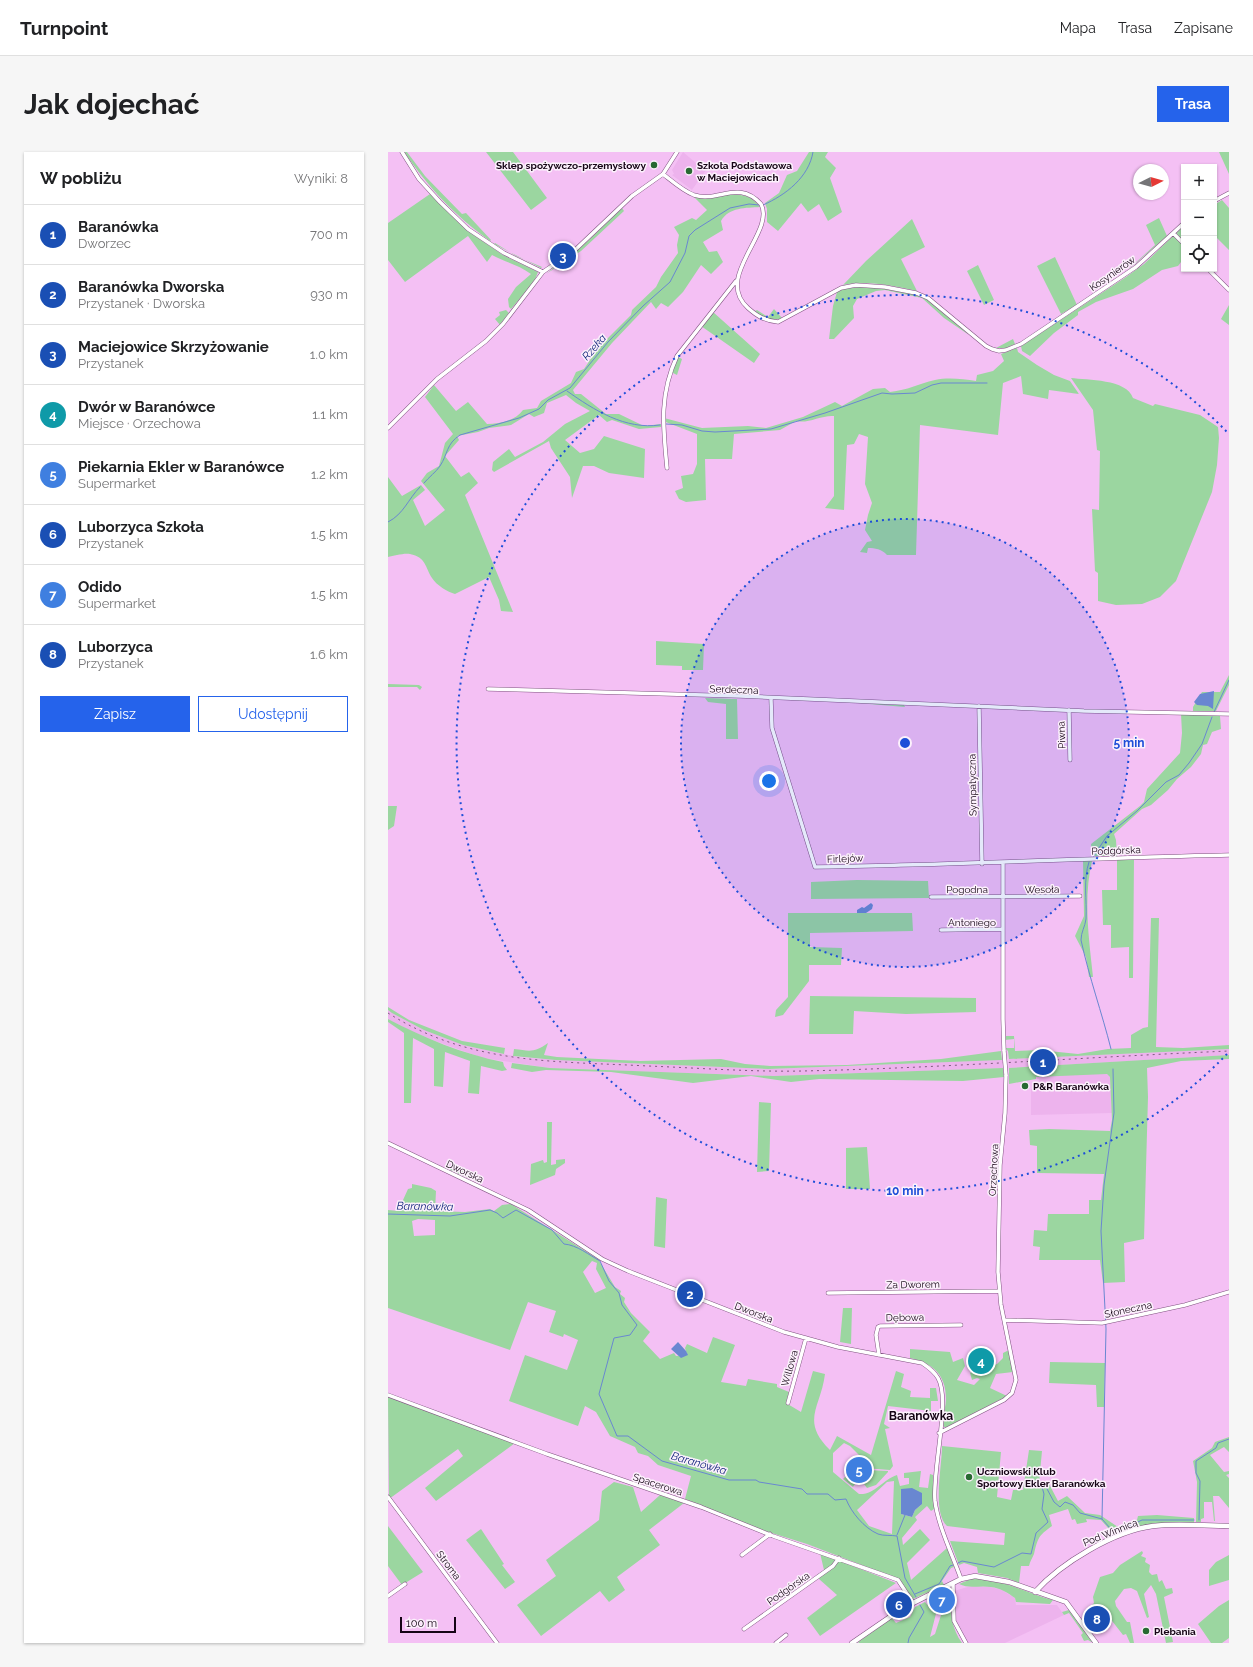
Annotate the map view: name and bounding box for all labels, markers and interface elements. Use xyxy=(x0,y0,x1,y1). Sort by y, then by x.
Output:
text: Turnpoint xyxy=(20,17,108,39)
text: Mapa xyxy=(1060,20,1096,36)
text: Trasa xyxy=(1118,20,1152,36)
text: Zapisane xyxy=(1174,20,1233,36)
button: Trasa xyxy=(1157,86,1229,122)
text: Jak dojechać xyxy=(24,88,200,121)
place label: Sklep spożywczo-przemysłowy xyxy=(496,160,646,171)
marker: Sklep spożywczo-przemysłowy xyxy=(649,160,659,170)
place label: Szkoła Podstawowa w Maciejowicach xyxy=(697,160,792,183)
north arrow xyxy=(1133,164,1169,200)
map controls xyxy=(1181,164,1217,272)
button: + xyxy=(1181,164,1217,200)
marker: Szkoła Podstawowa w Maciejowicach xyxy=(684,166,694,176)
text: W pobliżu xyxy=(40,168,122,188)
text: Wyniki: 8 xyxy=(294,171,348,186)
button: − xyxy=(1181,200,1217,236)
text: Baranówka xyxy=(78,218,159,236)
text: 1 xyxy=(50,227,56,242)
text: 700 m xyxy=(310,227,348,242)
text: Dworzec xyxy=(78,236,131,251)
button: locate xyxy=(1181,236,1217,272)
pin: 3 xyxy=(550,241,576,271)
street label: Kosynierów xyxy=(1087,254,1137,293)
text: Baranówka Dworska xyxy=(78,278,224,296)
text: 2 xyxy=(49,287,57,302)
text: 930 m xyxy=(310,287,348,302)
text: Przystanek · Dworska xyxy=(78,296,205,311)
water label: Rzeka xyxy=(580,331,609,363)
text: Maciejowice Skrzyżowanie xyxy=(78,338,269,356)
text: 3 xyxy=(49,347,57,362)
text: 1.0 km xyxy=(310,347,348,362)
text: Przystanek xyxy=(78,356,144,371)
text: Dwór w Baranówce xyxy=(78,398,215,416)
text: 4 xyxy=(49,407,57,422)
text: 1.1 km xyxy=(312,407,348,422)
text: Miejsce · Orzechowa xyxy=(78,416,201,431)
text: Piekarnia Ekler w Baranówce xyxy=(78,458,284,476)
text: 5 xyxy=(49,467,57,482)
text: 1.2 km xyxy=(311,467,348,482)
text: Supermarket xyxy=(78,476,156,491)
text: Luborzyca Szkoła xyxy=(78,518,204,536)
text: 6 xyxy=(49,527,57,542)
text: 1.5 km xyxy=(311,527,348,542)
text: Przystanek xyxy=(78,536,144,551)
text: Odido xyxy=(78,578,122,596)
text: 7 xyxy=(49,587,57,602)
text: 1.5 km xyxy=(311,587,348,602)
text: Supermarket xyxy=(78,596,156,611)
text: Luborzyca xyxy=(78,638,153,656)
text: 8 xyxy=(49,647,57,662)
text: 1.6 km xyxy=(310,647,348,662)
text: Przystanek xyxy=(78,656,144,671)
street label: Serdeczna xyxy=(709,683,759,696)
button: Zapisz xyxy=(40,696,190,732)
button: Udostępnij xyxy=(198,696,348,732)
street label: Piwna xyxy=(1056,721,1067,749)
centre of rings xyxy=(898,736,912,750)
text: 5 min xyxy=(1113,736,1145,750)
street label: Sympatyczna xyxy=(966,754,979,816)
your location xyxy=(759,771,779,791)
street label: Podgórska xyxy=(1091,844,1141,857)
street label: Firlejów xyxy=(827,852,863,865)
street label: Pogodna xyxy=(946,884,988,895)
street label: Wesoła xyxy=(1025,884,1060,895)
street label: Antoniego xyxy=(948,917,996,928)
pin: 1 xyxy=(1030,1047,1056,1077)
marker: P&R Baranówka xyxy=(1020,1081,1030,1091)
place label: P&R Baranówka xyxy=(1033,1081,1109,1092)
street label: Orzechowa xyxy=(987,1144,1000,1196)
street label: Dworska xyxy=(444,1158,485,1185)
text: 10 min xyxy=(886,1184,924,1198)
water label: Baranówka xyxy=(396,1200,454,1214)
pin: 2 xyxy=(677,1279,703,1309)
street label: Za Dworem xyxy=(886,1279,940,1290)
street label: Słoneczna xyxy=(1103,1299,1153,1320)
street label: Dworska xyxy=(733,1300,775,1325)
street label: Dębowa xyxy=(886,1312,924,1323)
pin: 4 xyxy=(968,1346,994,1376)
street label: Willowa xyxy=(779,1349,800,1388)
district label: Baranówka xyxy=(889,1409,953,1423)
water label: Baranówka xyxy=(670,1449,728,1478)
pin: 5 xyxy=(846,1455,872,1485)
place label: Uczniowski Klub Sportowy Ekler Baranówka xyxy=(977,1466,1106,1489)
street label: Spacerowa xyxy=(632,1471,684,1498)
marker: Uczniowski Klub Sportowy Ekler Baranówka xyxy=(964,1472,974,1482)
street label: Pod Winnicą xyxy=(1081,1517,1139,1548)
street label: Stroma xyxy=(434,1549,463,1582)
street label: Podgórska xyxy=(765,1570,812,1607)
pin: 7 xyxy=(929,1585,955,1615)
pin: 6 xyxy=(886,1590,912,1620)
pin: 8 xyxy=(1084,1604,1110,1634)
scale bar xyxy=(400,1615,456,1634)
text: 100 m xyxy=(406,1617,437,1630)
marker: Plebania xyxy=(1141,1626,1151,1636)
place label: Plebania xyxy=(1154,1626,1196,1637)

